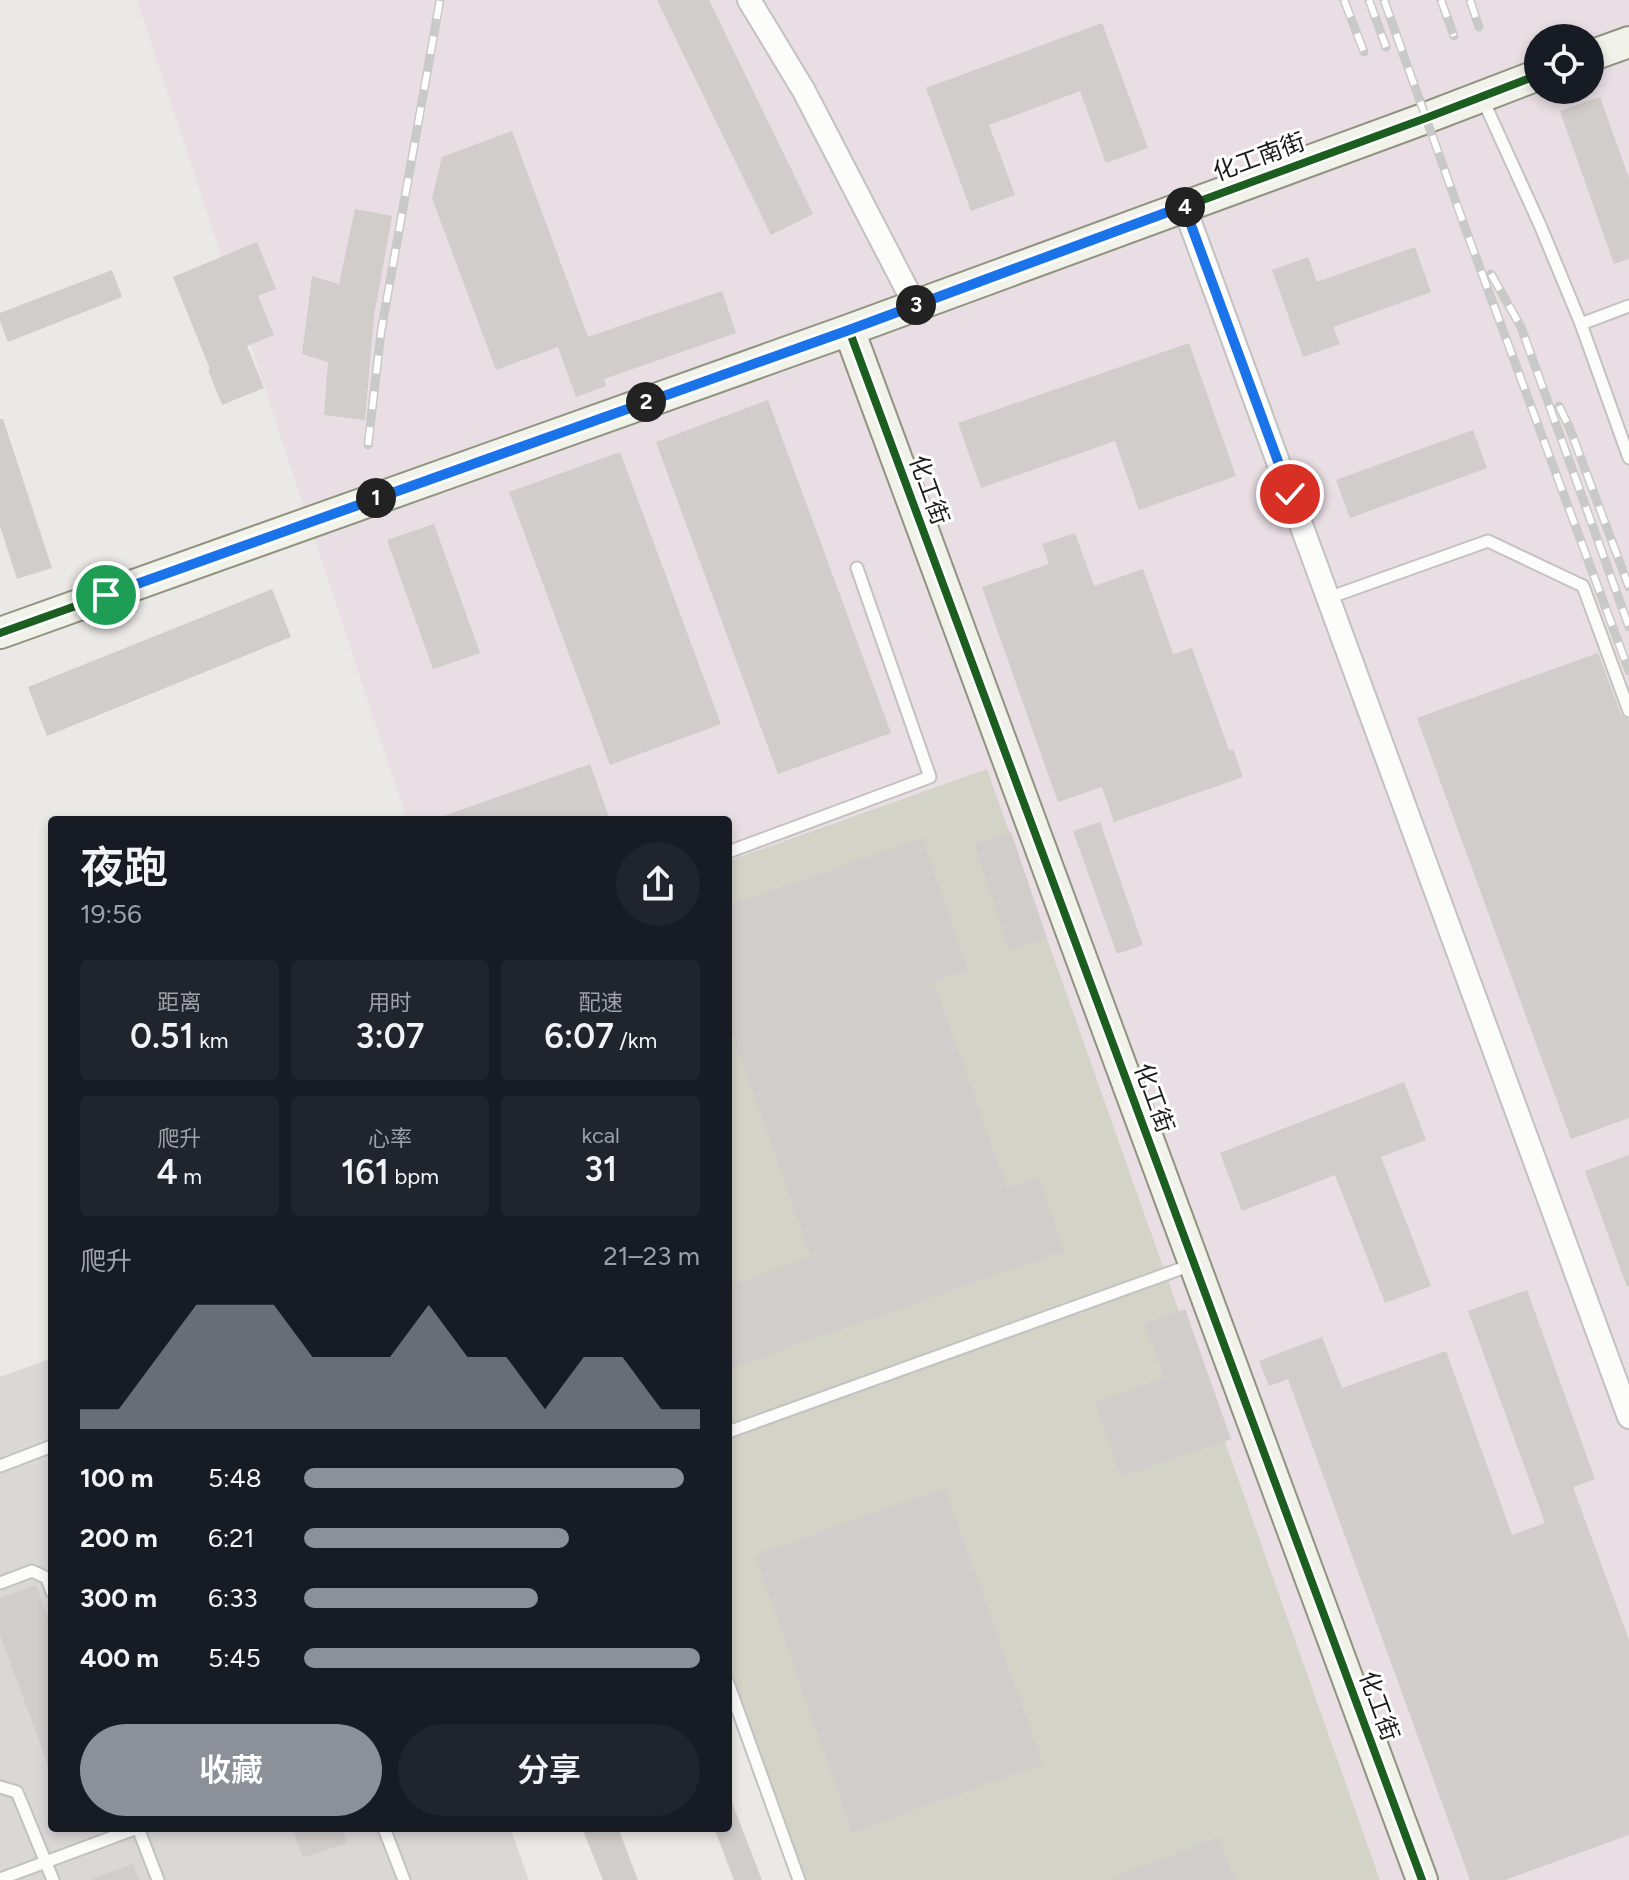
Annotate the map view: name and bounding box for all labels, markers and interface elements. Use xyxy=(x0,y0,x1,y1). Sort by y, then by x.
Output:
map controls xyxy=(1524,24,1604,104)
button: locate xyxy=(1524,24,1604,104)
street label: 化工南街 xyxy=(1209,126,1309,187)
pin: 4 xyxy=(1165,187,1205,227)
text: 4 xyxy=(1178,193,1192,220)
pin: 3 xyxy=(896,285,936,325)
text: 3 xyxy=(910,291,922,318)
pin: 2 xyxy=(626,382,666,422)
text: 2 xyxy=(640,388,652,415)
street label: 化工街 xyxy=(904,451,955,529)
pin xyxy=(1256,460,1324,528)
icon: check xyxy=(1268,472,1312,516)
pin: 1 xyxy=(356,478,396,518)
text: 1 xyxy=(371,484,381,511)
pin xyxy=(72,561,140,629)
icon: arrive xyxy=(84,573,128,617)
text: 夜跑 xyxy=(80,841,168,894)
button: share xyxy=(616,842,700,926)
text: 19:56 xyxy=(80,898,142,930)
text: 距离 xyxy=(157,989,201,1016)
text: 用时 xyxy=(368,989,412,1016)
text: 配速 xyxy=(579,989,623,1016)
text: 0.51 xyxy=(130,1016,194,1057)
text: 3:07 xyxy=(356,1016,424,1057)
text: 6:07 xyxy=(544,1016,614,1057)
text: km xyxy=(194,1027,229,1054)
text: /km xyxy=(614,1027,657,1054)
street label: 化工街 xyxy=(1129,1059,1180,1137)
text: kcal xyxy=(581,1122,620,1149)
text: 爬升 xyxy=(157,1125,201,1152)
text: 心率 xyxy=(368,1125,412,1152)
text: 31 xyxy=(584,1149,617,1190)
text: 4 xyxy=(157,1152,178,1193)
text: 161 xyxy=(341,1152,389,1193)
text: m xyxy=(178,1163,202,1190)
text: bpm xyxy=(389,1163,439,1190)
text: 21–23 m xyxy=(603,1240,700,1272)
text: 爬升 xyxy=(80,1245,132,1277)
text: 100 m xyxy=(80,1462,154,1494)
text: 5:48 xyxy=(208,1462,262,1494)
text: 200 m xyxy=(80,1522,158,1554)
text: 6:21 xyxy=(208,1522,255,1554)
text: 300 m xyxy=(80,1582,157,1614)
text: 6:33 xyxy=(208,1582,258,1614)
text: 400 m xyxy=(80,1642,159,1674)
text: 5:45 xyxy=(208,1642,261,1674)
street label: 化工街 xyxy=(1354,1667,1405,1745)
button: 收藏 xyxy=(80,1724,382,1816)
button: 分享 xyxy=(398,1724,700,1816)

